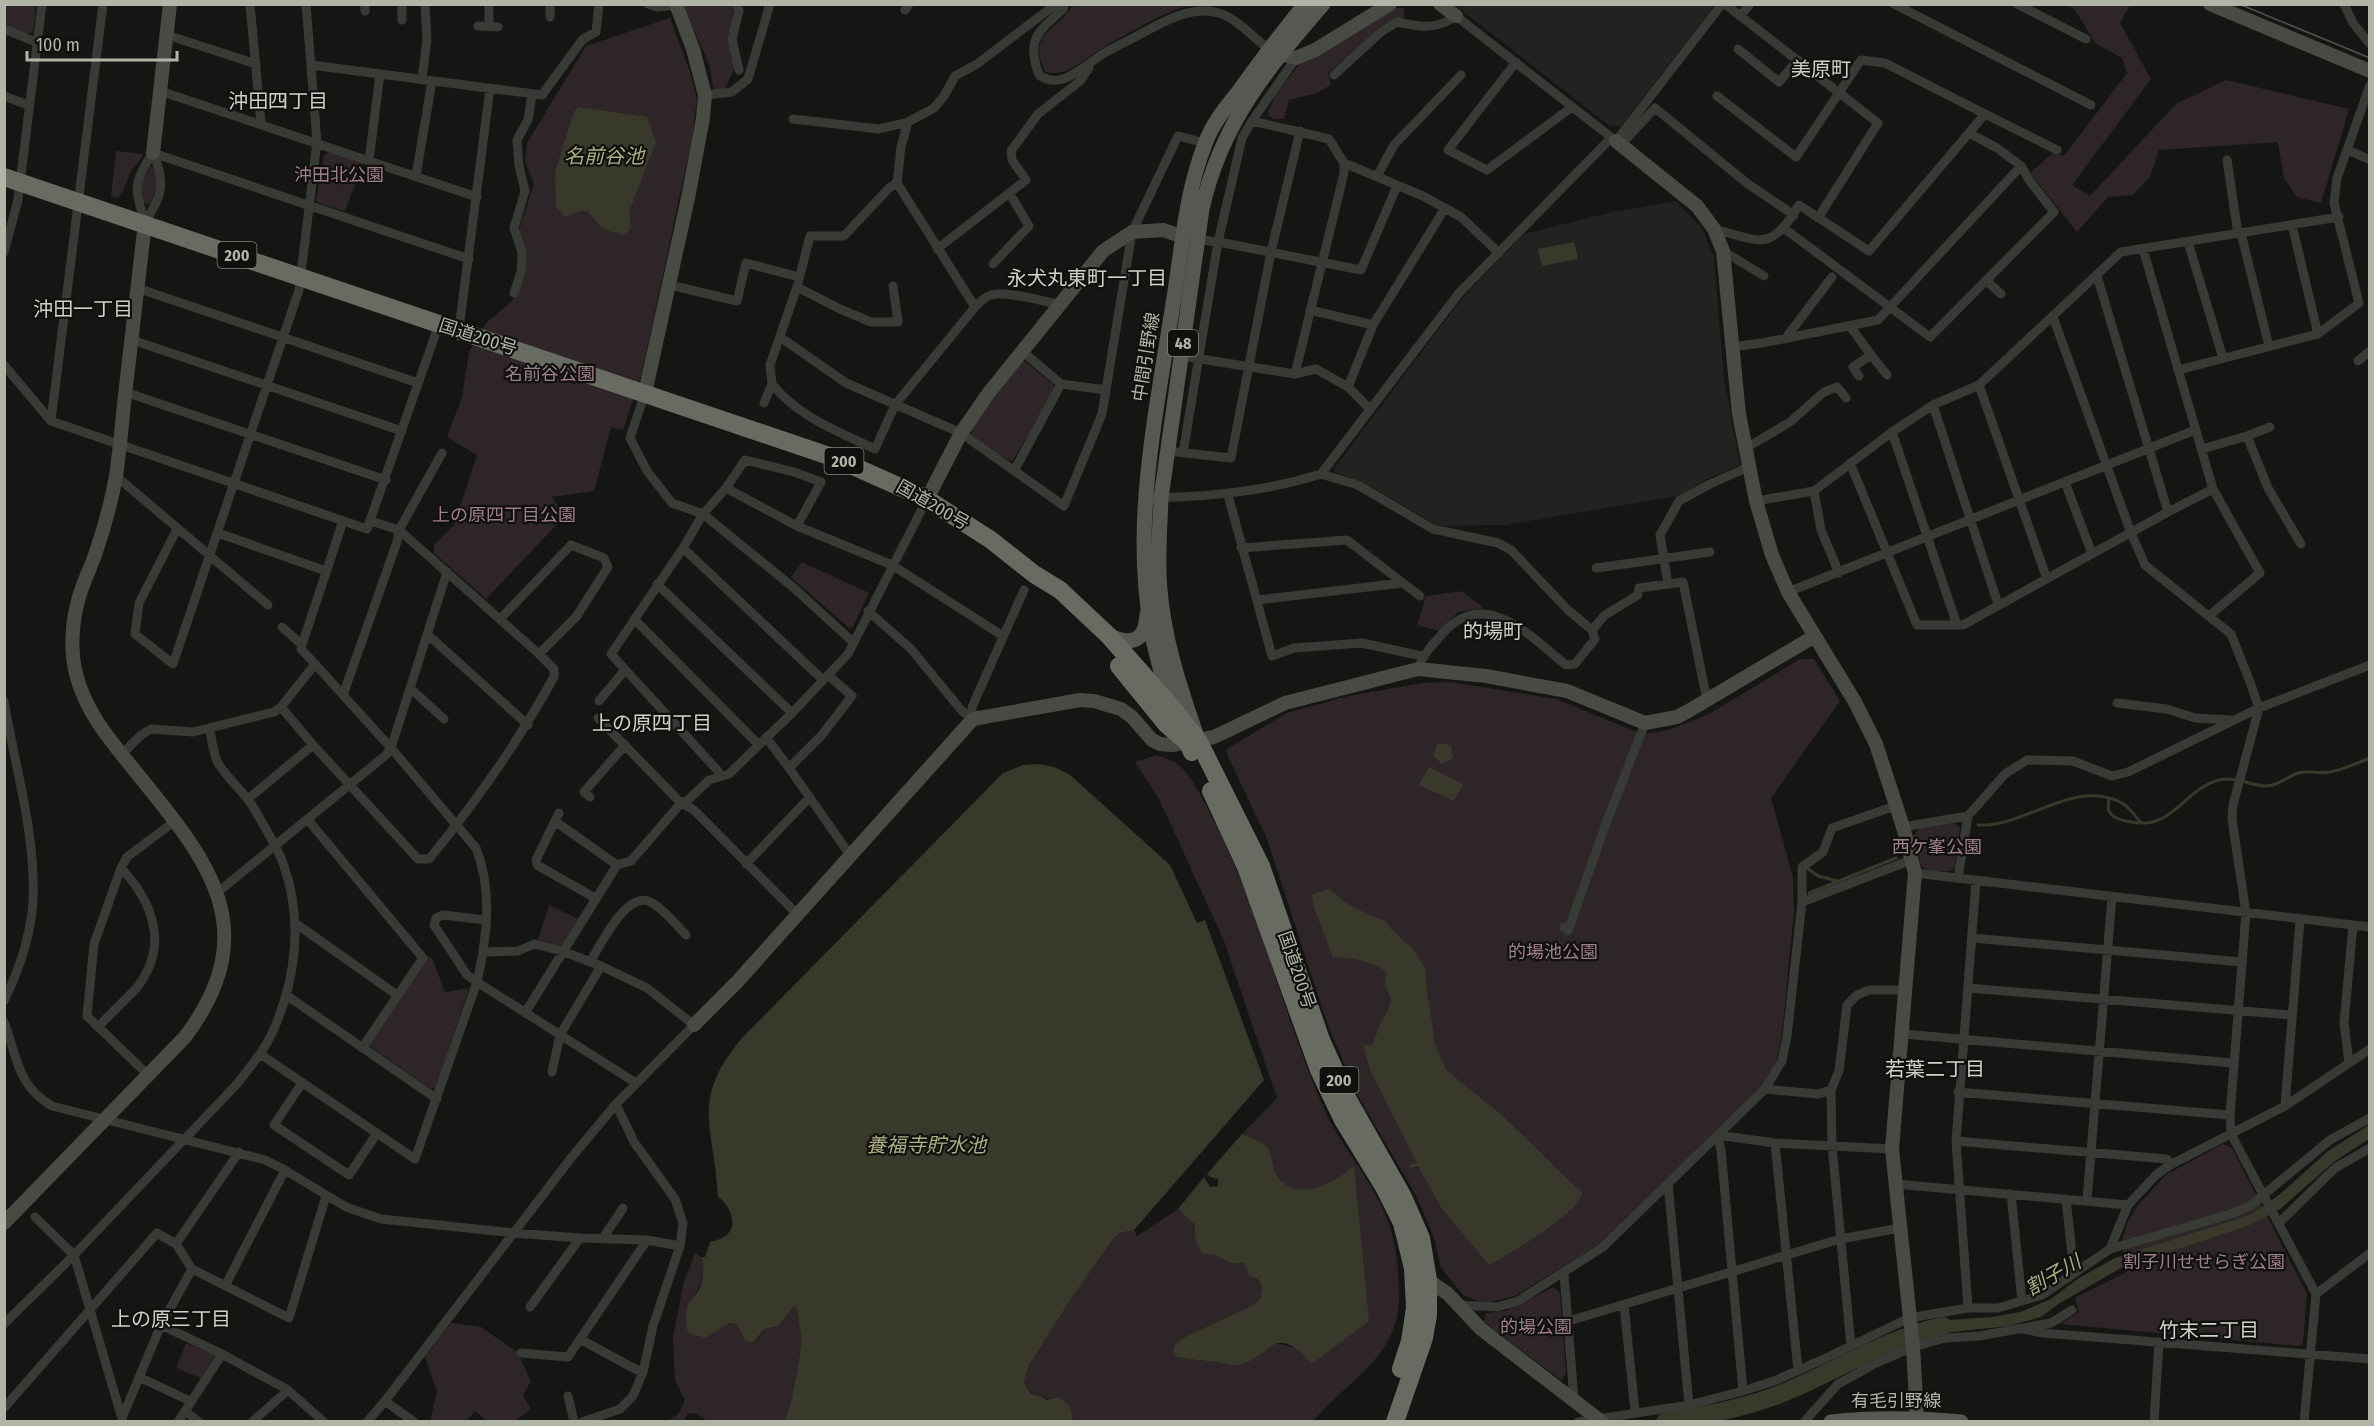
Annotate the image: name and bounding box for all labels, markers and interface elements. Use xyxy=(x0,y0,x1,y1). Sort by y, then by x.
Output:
scale bar xyxy=(27,24,177,62)
text: 100 m xyxy=(36,34,80,56)
district label: 美原町 xyxy=(1791,57,1851,81)
district label: 沖田四丁目 xyxy=(228,89,328,113)
water label: 名前谷池 xyxy=(564,144,646,168)
park label: 沖田北公園 xyxy=(294,164,384,186)
road number: 200 xyxy=(218,242,256,268)
district label: 永犬丸東町一丁目 xyxy=(1007,266,1167,290)
district label: 沖田一丁目 xyxy=(33,297,133,321)
street label: 中間引野線 xyxy=(1128,311,1164,403)
street label: 国道200号 xyxy=(436,314,520,360)
road number: 48 xyxy=(1168,330,1198,356)
park label: 名前谷公園 xyxy=(505,363,595,385)
road number: 200 xyxy=(824,448,864,474)
street label: 国道200号 xyxy=(893,475,973,535)
park label: 上の原四丁目公園 xyxy=(432,504,576,526)
district label: 的場町 xyxy=(1463,619,1523,643)
district label: 上の原四丁目 xyxy=(592,711,712,735)
park label: 西ケ峯公園 xyxy=(1892,836,1982,858)
street label: 国道200号 xyxy=(1273,928,1321,1012)
park label: 的場池公園 xyxy=(1508,941,1598,963)
district label: 若葉二丁目 xyxy=(1885,1057,1985,1081)
road number: 200 xyxy=(1320,1067,1358,1093)
water label: 養福寺貯水池 xyxy=(866,1133,988,1157)
water label: 割子川 xyxy=(2021,1249,2087,1300)
park label: 割子川せせらぎ公園 xyxy=(2123,1251,2285,1273)
district label: 上の原三丁目 xyxy=(111,1307,231,1331)
park label: 的場公園 xyxy=(1500,1316,1572,1338)
district label: 竹末二丁目 xyxy=(2159,1318,2259,1342)
street label: 有毛引野線 xyxy=(1851,1390,1941,1412)

